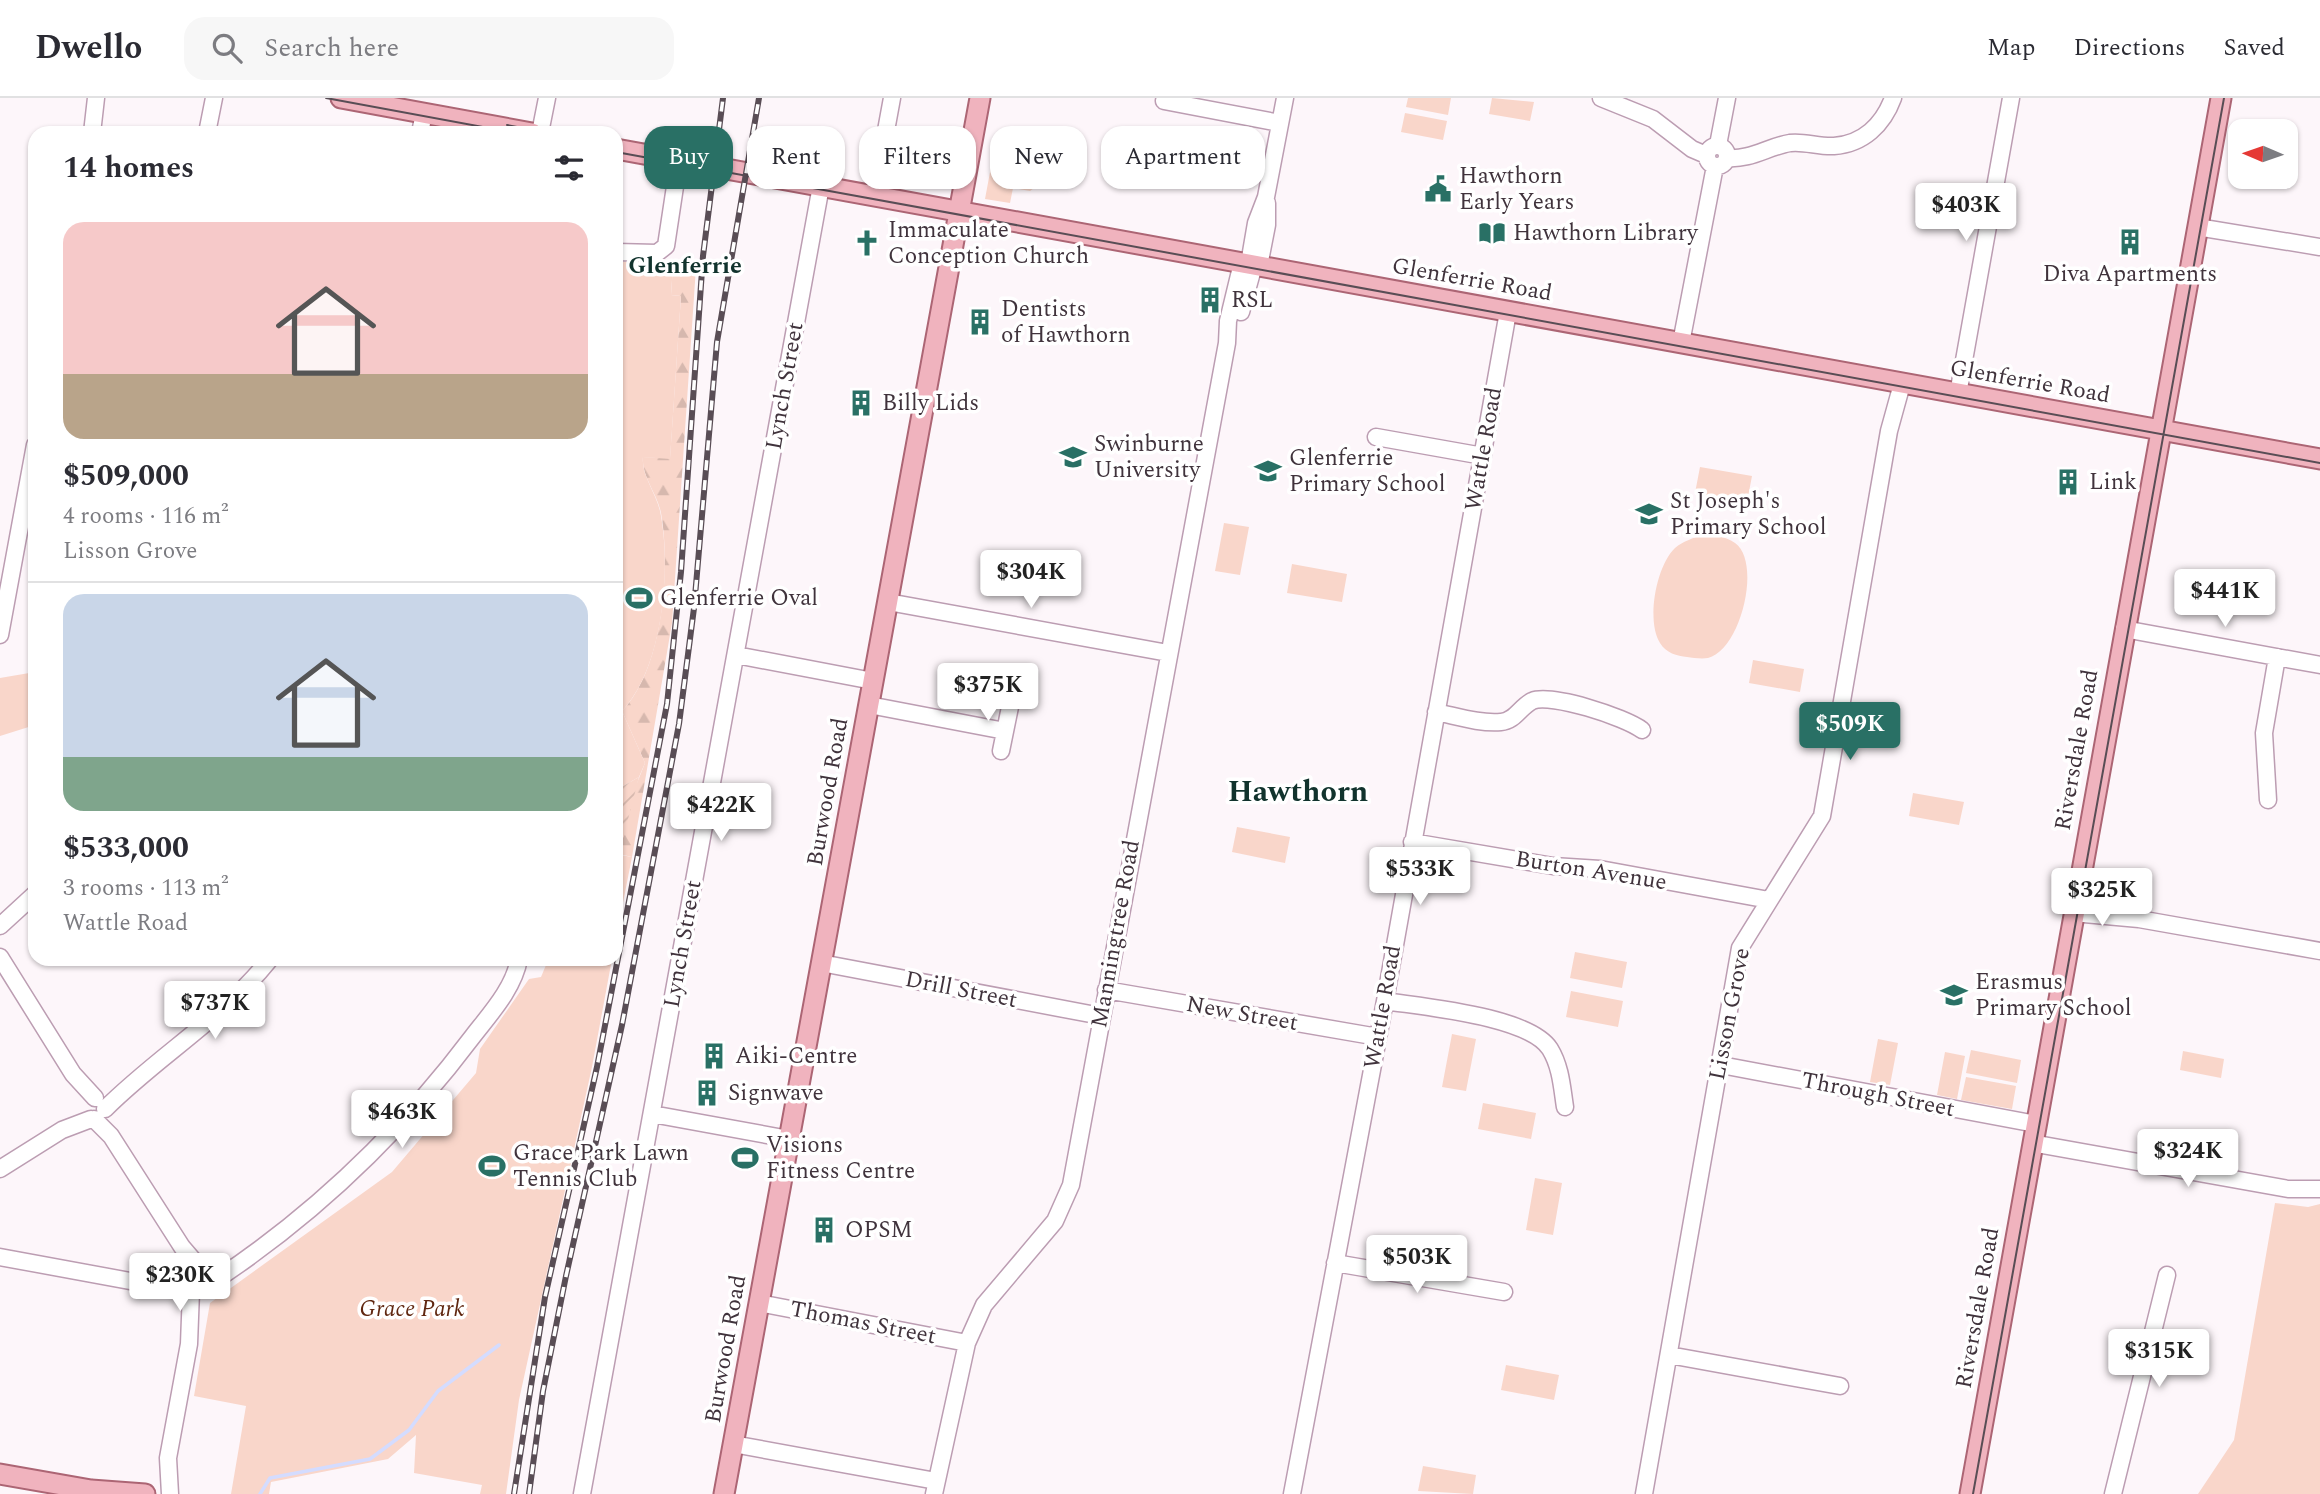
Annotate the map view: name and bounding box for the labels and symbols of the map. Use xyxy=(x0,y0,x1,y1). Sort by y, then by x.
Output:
north arrow xyxy=(2228,119,2298,189)
place label: Hawthorn Early Years xyxy=(1459,159,1574,220)
public building icon: Hawthorn Early Years xyxy=(1423,174,1453,204)
pin: $403K xyxy=(1917,184,2015,243)
place label: Immaculate Conception Church xyxy=(888,213,1089,274)
place label: Hawthorn Library xyxy=(1513,216,1699,251)
library icon: Hawthorn Library xyxy=(1477,218,1507,248)
building icon: Diva Apartments xyxy=(2115,227,2145,257)
church icon: Immaculate Conception Church xyxy=(852,228,882,258)
district label: Glenferrie xyxy=(628,248,742,284)
street label: Glenferrie Road xyxy=(1389,249,1555,311)
place label: Diva Apartments xyxy=(2043,257,2217,292)
place label: RSL xyxy=(1231,283,1273,318)
building icon: RSL xyxy=(1195,285,1225,315)
place label: Dentists of Hawthorn xyxy=(1001,292,1131,353)
building icon: Dentists of Hawthorn xyxy=(965,307,995,337)
street label: Lynch Street xyxy=(757,319,813,453)
street label: Glenferrie Road xyxy=(1947,351,2113,413)
street label: Wattle Road xyxy=(1456,384,1512,514)
place label: Billy Lids xyxy=(882,386,979,421)
building icon: Billy Lids xyxy=(846,388,876,418)
place label: Swinburne University xyxy=(1094,427,1204,488)
place label: Glenferrie Primary School xyxy=(1289,441,1445,502)
school or university icon: Swinburne University xyxy=(1058,442,1088,472)
school or university icon: Glenferrie Primary School xyxy=(1253,456,1283,486)
place label: Link xyxy=(2089,465,2137,500)
building icon: Link xyxy=(2053,467,2083,497)
place label: St Joseph's Primary School xyxy=(1670,484,1826,545)
school or university icon: St Joseph's Primary School xyxy=(1634,499,1664,529)
pin: $304K xyxy=(982,550,1080,610)
pin: $441K xyxy=(2176,570,2274,629)
place label: Glenferrie Oval xyxy=(660,581,818,616)
sports icon: Glenferrie Oval xyxy=(624,583,654,613)
pin: $375K xyxy=(939,664,1037,723)
street label: Riversdale Road xyxy=(2046,667,2108,833)
pin: $509K xyxy=(1801,702,1899,762)
street label: Burwood Road xyxy=(798,715,858,869)
district label: Hawthorn xyxy=(1228,769,1368,815)
pin: $422K xyxy=(672,784,770,843)
street label: Manningtree Road xyxy=(1082,837,1150,1031)
street label: Burton Avenue xyxy=(1513,842,1669,900)
pin: $533K xyxy=(1371,848,1469,907)
pin: $325K xyxy=(2053,868,2151,928)
street label: Lynch Street xyxy=(655,877,711,1011)
street label: Wattle Road xyxy=(1355,942,1411,1072)
street label: Lisson Grove xyxy=(1700,945,1760,1083)
street label: Drill Street xyxy=(902,962,1020,1018)
place label: Erasmus Primary School xyxy=(1975,965,2131,1026)
school or university icon: Erasmus Primary School xyxy=(1939,980,1969,1010)
pin: $737K xyxy=(166,982,264,1041)
street label: New Street xyxy=(1183,987,1301,1041)
place label: Aiki-Centre xyxy=(735,1039,858,1074)
building icon: Aiki-Centre xyxy=(699,1041,729,1071)
street label: Through Street xyxy=(1799,1063,1957,1127)
place label: Signwave xyxy=(728,1076,824,1111)
building icon: Signwave xyxy=(692,1078,722,1108)
pin: $463K xyxy=(353,1090,451,1150)
place label: Visions Fitness Centre xyxy=(766,1128,915,1189)
pin: $324K xyxy=(2139,1130,2237,1189)
place label: Grace Park Lawn Tennis Club xyxy=(513,1136,689,1197)
sports icon: Visions Fitness Centre xyxy=(730,1143,760,1173)
sports icon: Grace Park Lawn Tennis Club xyxy=(477,1151,507,1181)
place label: OPSM xyxy=(845,1213,913,1248)
building icon: OPSM xyxy=(809,1215,839,1245)
street label: Riversdale Road xyxy=(1947,1225,2009,1391)
pin: $503K xyxy=(1368,1236,1466,1295)
pin: $230K xyxy=(131,1254,229,1313)
street label: Burwood Road xyxy=(696,1272,756,1426)
park label: Grace Park xyxy=(360,1292,465,1327)
street label: Thomas Street xyxy=(787,1292,939,1354)
pin: $315K xyxy=(2110,1330,2208,1389)

